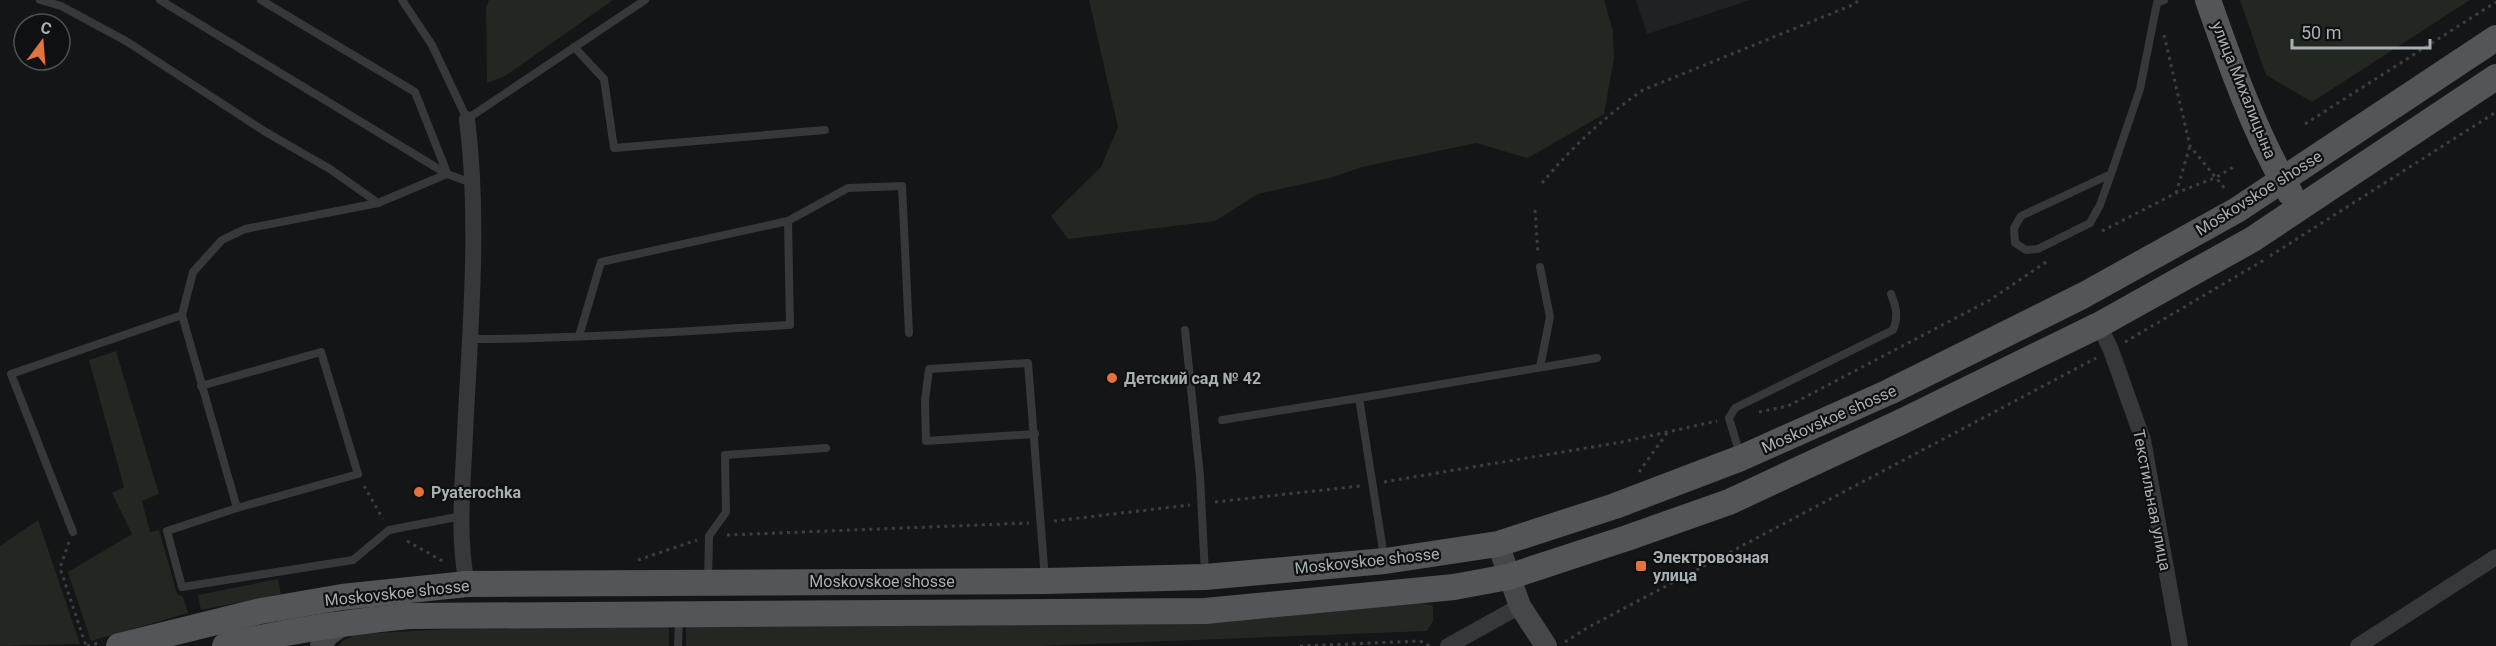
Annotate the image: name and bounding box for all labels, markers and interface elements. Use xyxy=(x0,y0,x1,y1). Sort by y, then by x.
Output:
north arrow xyxy=(12,12,72,72)
scale bar xyxy=(2292,12,2430,50)
text: С xyxy=(38,17,54,39)
street label: улица Михалицына xyxy=(2208,19,2280,161)
text: 50 m xyxy=(2301,22,2341,43)
street label: Moskovskoe shosse xyxy=(2192,146,2326,240)
place label: Детский сад № 42 xyxy=(1124,369,1261,388)
marker: Детский сад № 42 xyxy=(1105,371,1119,385)
street label: Moskovskoe shosse xyxy=(1759,381,1899,457)
street label: Текстильная улица xyxy=(2129,428,2175,572)
place label: Pyaterochka xyxy=(431,483,521,502)
marker: Pyaterochka xyxy=(412,485,426,499)
street label: Moskovskoe shosse xyxy=(1294,544,1440,578)
place label: Электровозная улица xyxy=(1653,548,1769,585)
marker: Электровозная улица xyxy=(1634,559,1648,573)
street label: Moskovskoe shosse xyxy=(809,572,955,591)
street label: Moskovskoe shosse xyxy=(324,576,470,610)

